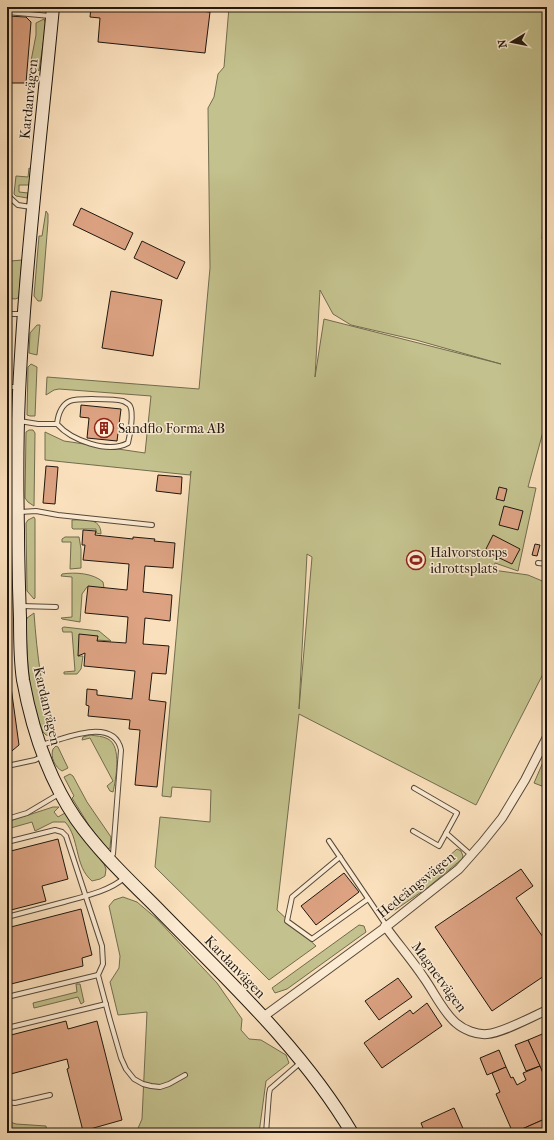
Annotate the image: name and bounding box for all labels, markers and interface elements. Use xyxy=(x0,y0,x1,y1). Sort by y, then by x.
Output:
north arrow xyxy=(492,22,532,62)
text: N xyxy=(495,38,510,49)
street label: Kardanvägen xyxy=(16,58,42,140)
building icon: Sandflo Forma AB xyxy=(93,417,115,439)
place label: Sandflo Forma AB xyxy=(118,420,225,437)
place label: Halvorstorps idrottsplats xyxy=(430,544,507,577)
sports icon: Halvorstorps idrottsplats xyxy=(405,549,427,571)
street label: Kardanvägen xyxy=(30,665,64,747)
street label: Hedeängsvägen xyxy=(374,848,458,922)
street label: Kardanvägen xyxy=(201,932,269,1002)
street label: Magnetvägen xyxy=(408,939,470,1015)

